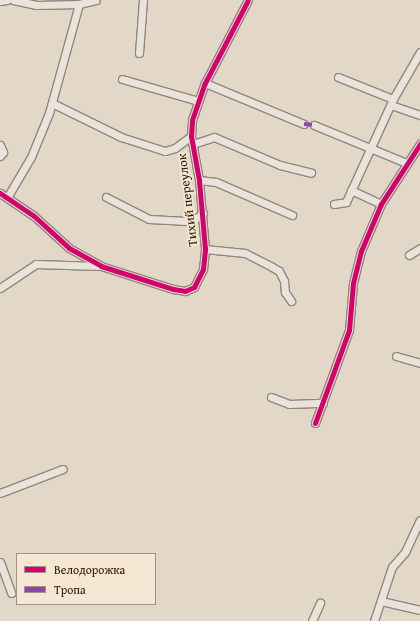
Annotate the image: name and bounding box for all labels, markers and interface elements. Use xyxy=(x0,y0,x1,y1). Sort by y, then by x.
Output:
street label: Тихий переулок xyxy=(175,153,201,247)
legend xyxy=(16,553,156,605)
text: Велодорожка xyxy=(54,561,125,578)
text: Тропа xyxy=(54,581,86,598)

